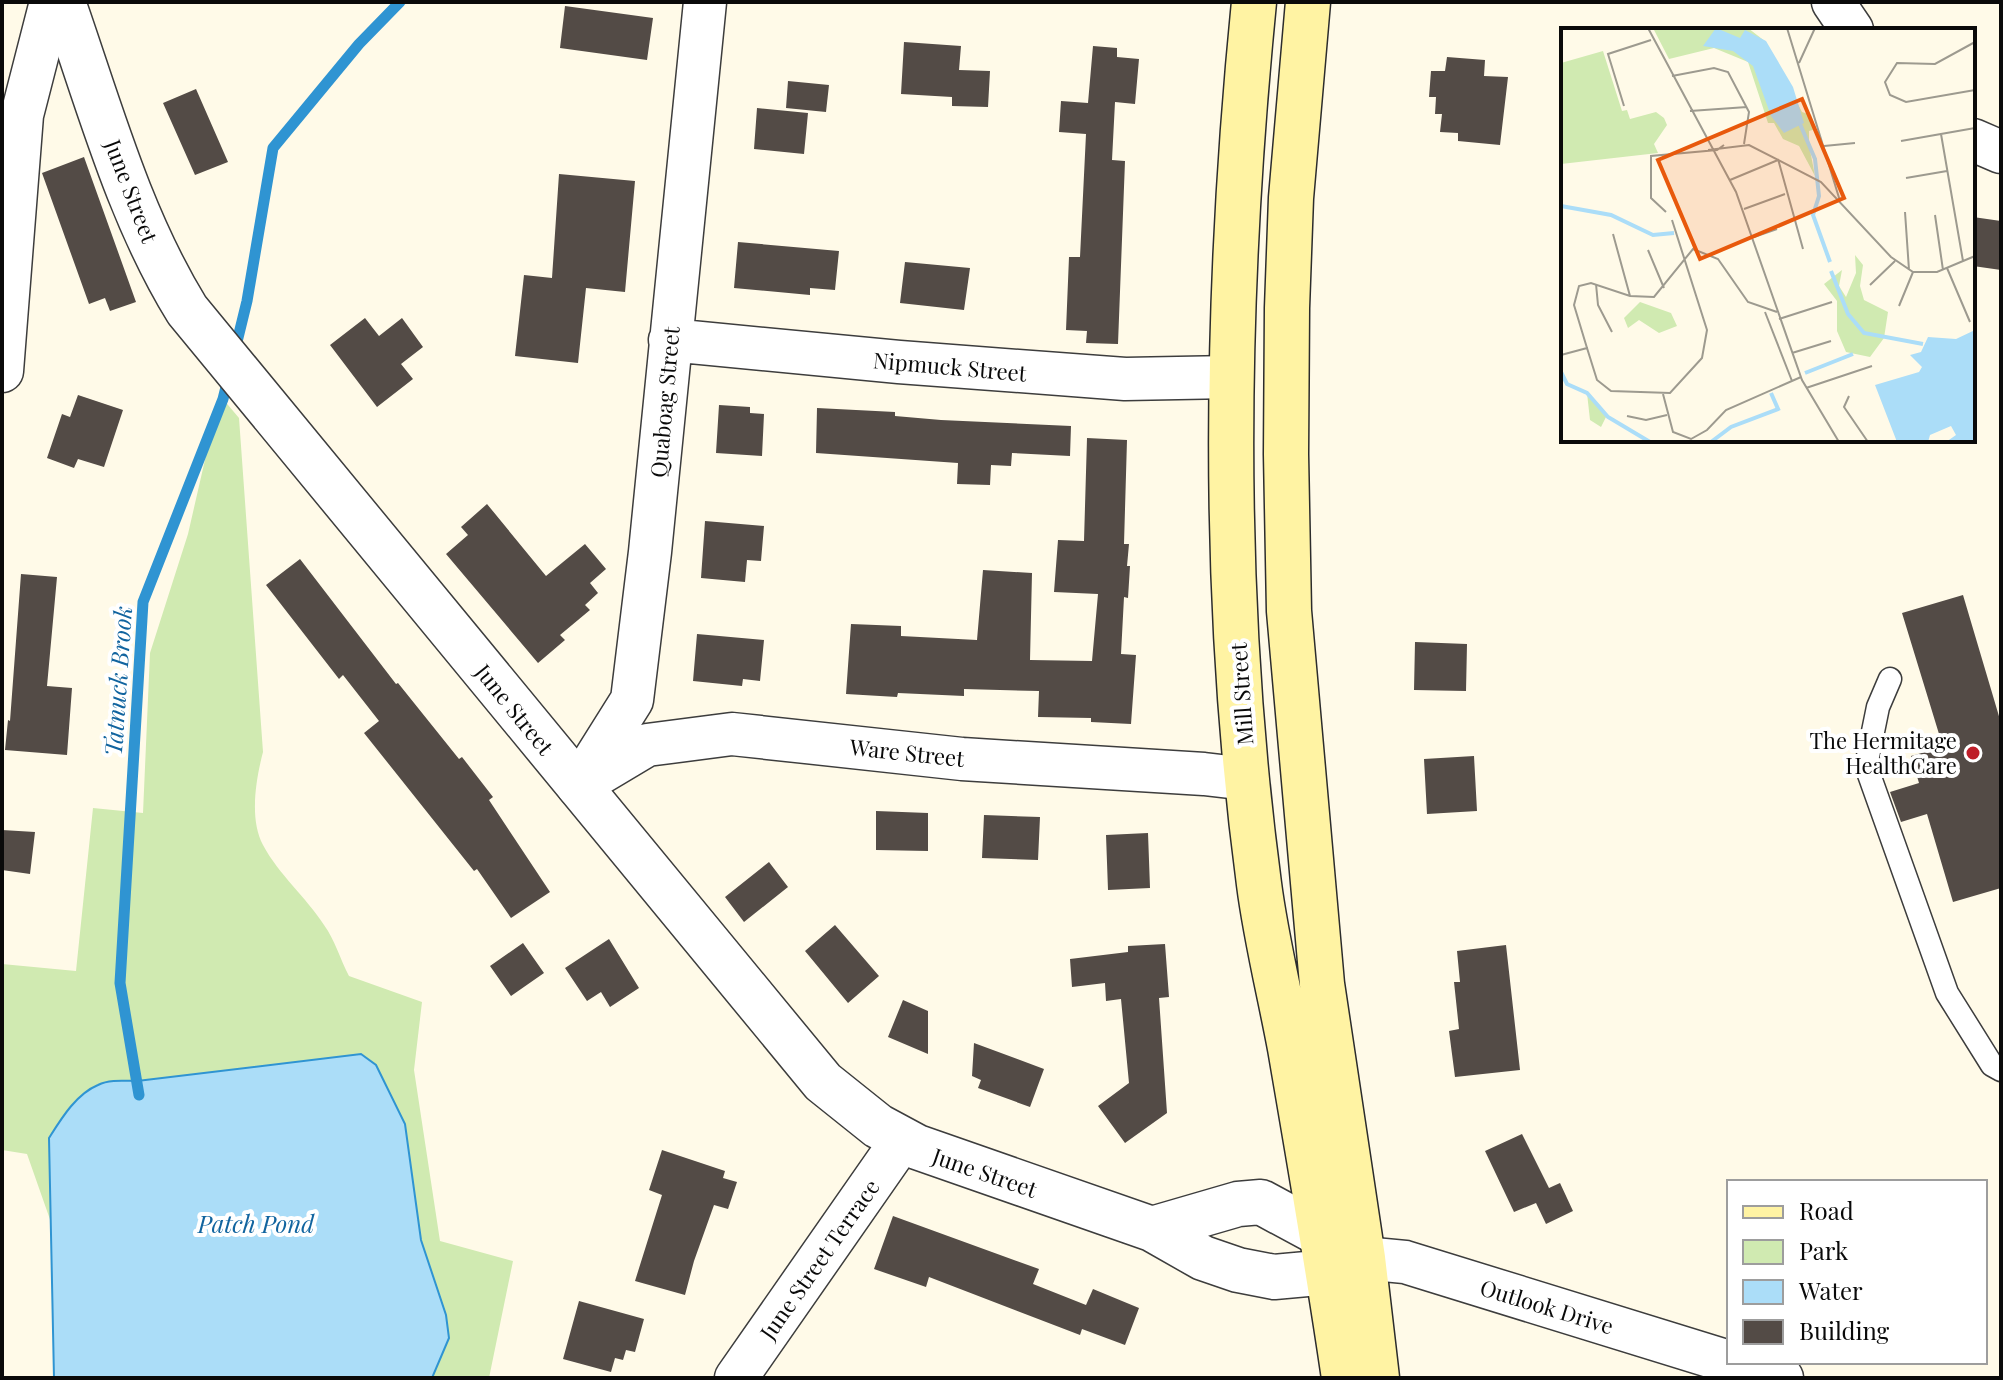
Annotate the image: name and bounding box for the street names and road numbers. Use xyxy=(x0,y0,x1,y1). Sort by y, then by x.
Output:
street label: June Street xyxy=(98,134,166,248)
street label: Quaboag Street xyxy=(642,324,686,479)
street label: Nipmuck Street xyxy=(872,344,1029,388)
street label: Mill Street xyxy=(1222,641,1260,746)
street label: June Street xyxy=(469,657,562,762)
street label: Ware Street xyxy=(847,731,967,773)
street label: June Street xyxy=(928,1140,1042,1204)
street label: June Street Terrace xyxy=(752,1173,886,1346)
street label: Outlook Drive xyxy=(1477,1271,1617,1341)

